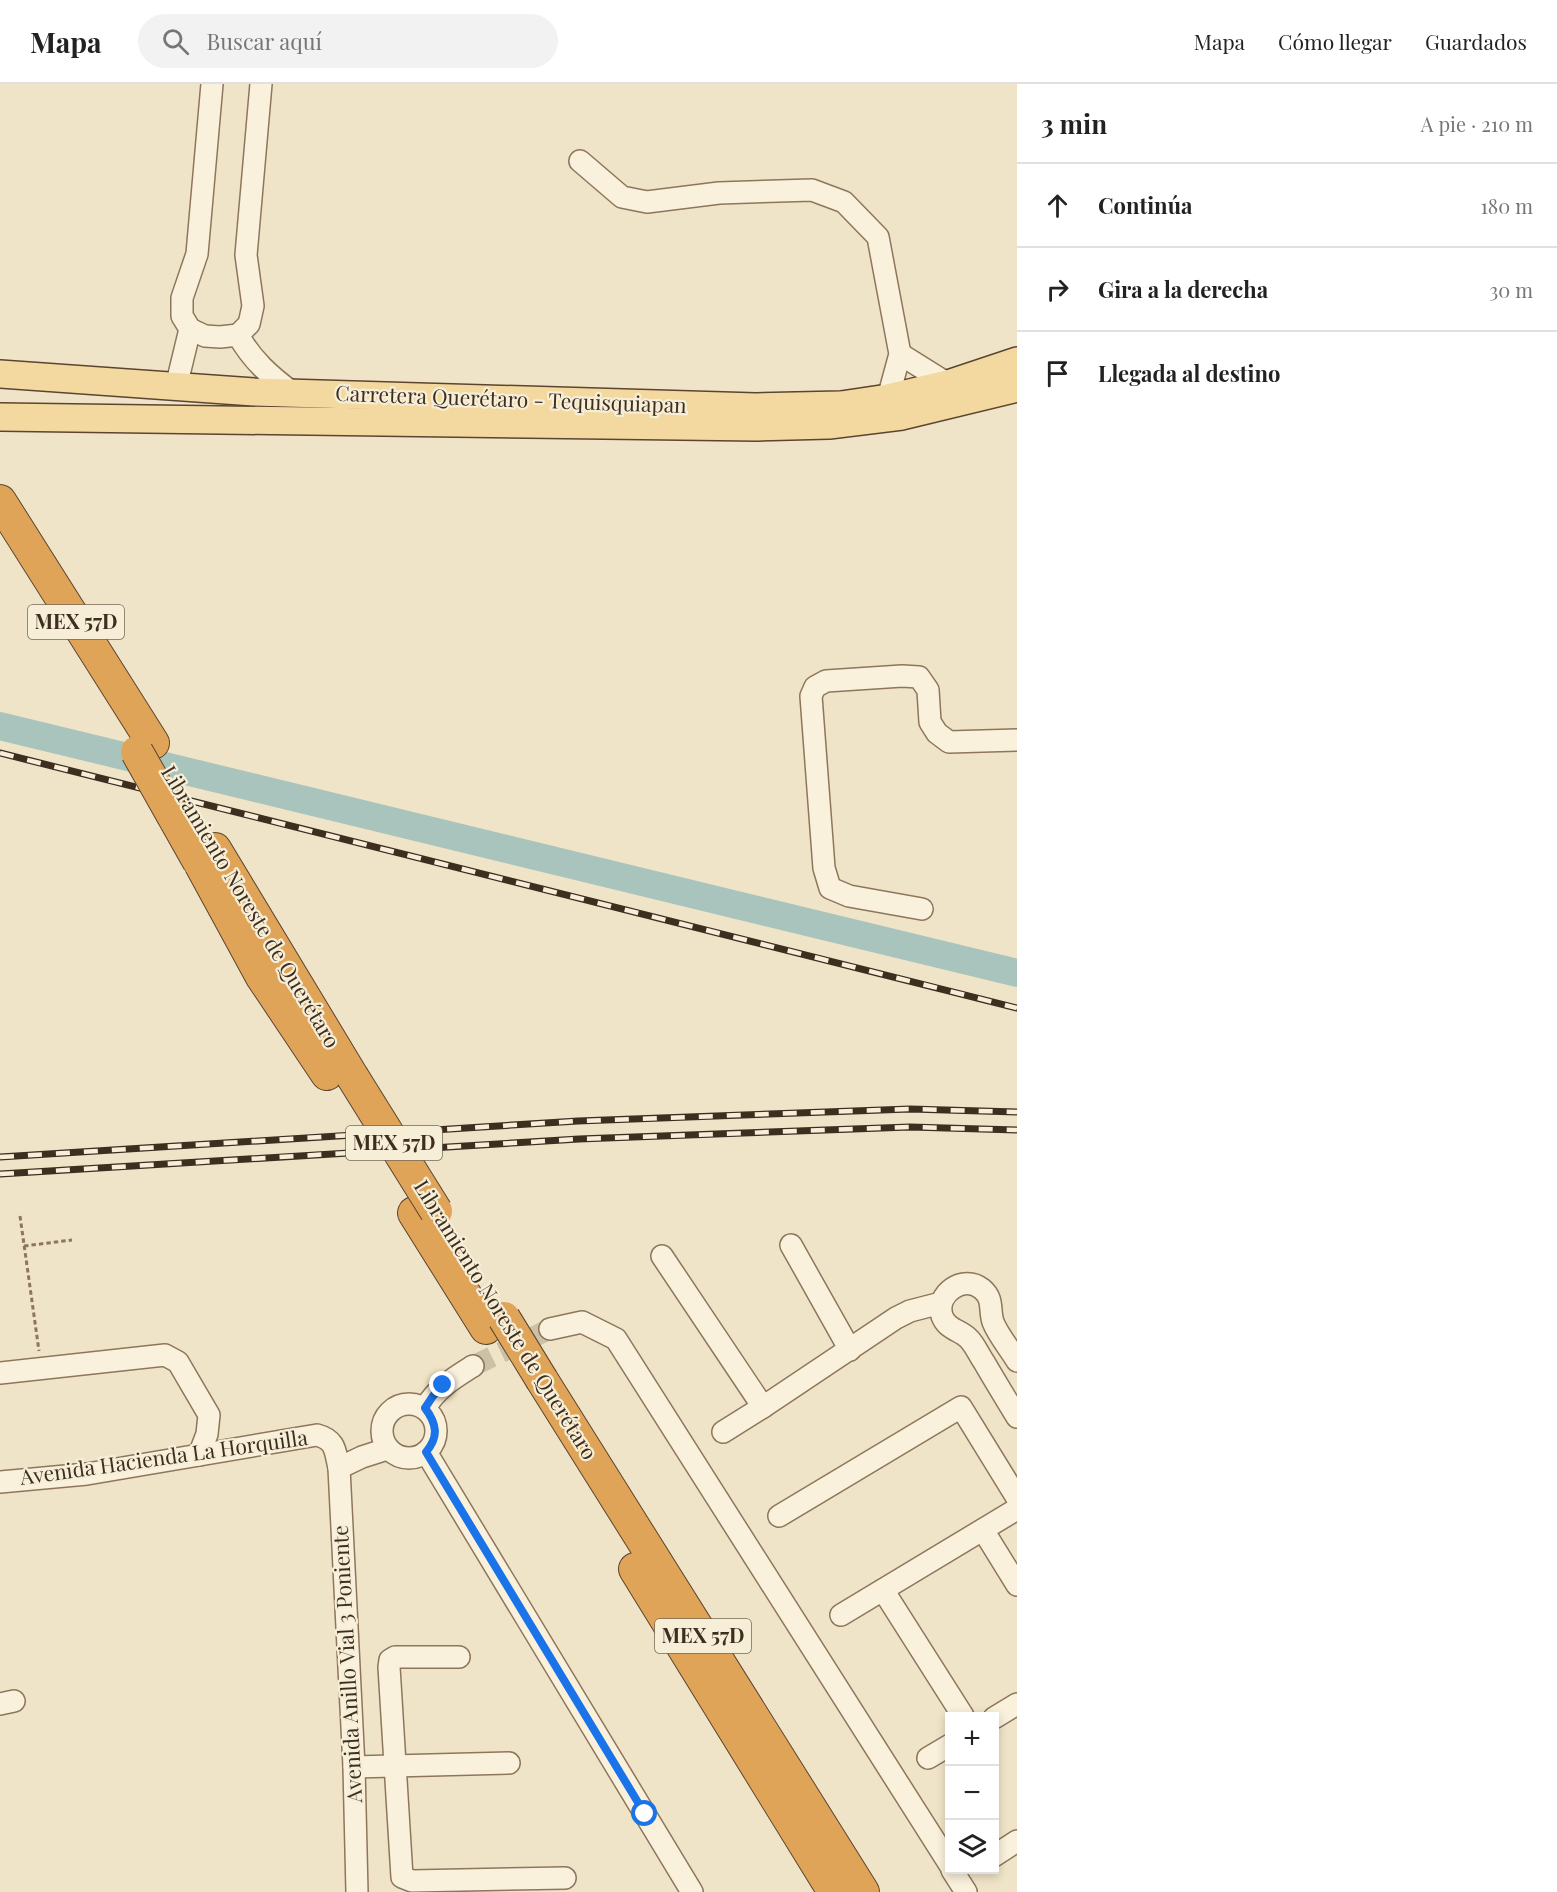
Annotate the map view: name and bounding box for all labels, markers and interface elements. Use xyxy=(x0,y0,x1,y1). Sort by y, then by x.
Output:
search box xyxy=(138,14,558,68)
text: Mapa xyxy=(30,23,102,60)
icon: search xyxy=(159,25,192,58)
text: Buscar aquí xyxy=(207,26,322,56)
text: Mapa xyxy=(1194,27,1245,55)
text: Cómo llegar xyxy=(1278,27,1392,55)
text: Guardados xyxy=(1425,27,1527,55)
text: 3 min xyxy=(1041,106,1107,141)
text: A pie · 210 m xyxy=(1421,110,1533,137)
icon: ahead xyxy=(1041,189,1074,222)
text: Continúa xyxy=(1098,190,1192,220)
text: 180 m xyxy=(1480,192,1533,219)
icon: right xyxy=(1041,273,1074,306)
text: Gira a la derecha xyxy=(1098,274,1268,304)
text: 30 m xyxy=(1489,276,1533,303)
icon: arrive xyxy=(1041,357,1074,390)
text: Llegada al destino xyxy=(1098,358,1280,388)
street label: Carretera Querétaro - Tequisquiapan xyxy=(335,378,688,418)
road number: MEX 57D xyxy=(28,605,124,639)
street label: Libramiento Noreste de Querétaro xyxy=(156,760,347,1052)
road number: MEX 57D xyxy=(346,1126,442,1160)
street label: Libramiento Noreste de Querétaro xyxy=(409,1174,605,1464)
route end xyxy=(429,1371,455,1397)
street label: Avenida Hacienda La Horquilla xyxy=(17,1422,310,1490)
street label: Avenida Anillo Vial 3 Poniente xyxy=(325,1525,367,1805)
road number: MEX 57D xyxy=(655,1619,751,1653)
map controls xyxy=(945,1712,999,1874)
button: + xyxy=(945,1712,999,1766)
button: − xyxy=(945,1766,999,1820)
route start xyxy=(631,1800,657,1826)
button: layers xyxy=(945,1820,999,1874)

